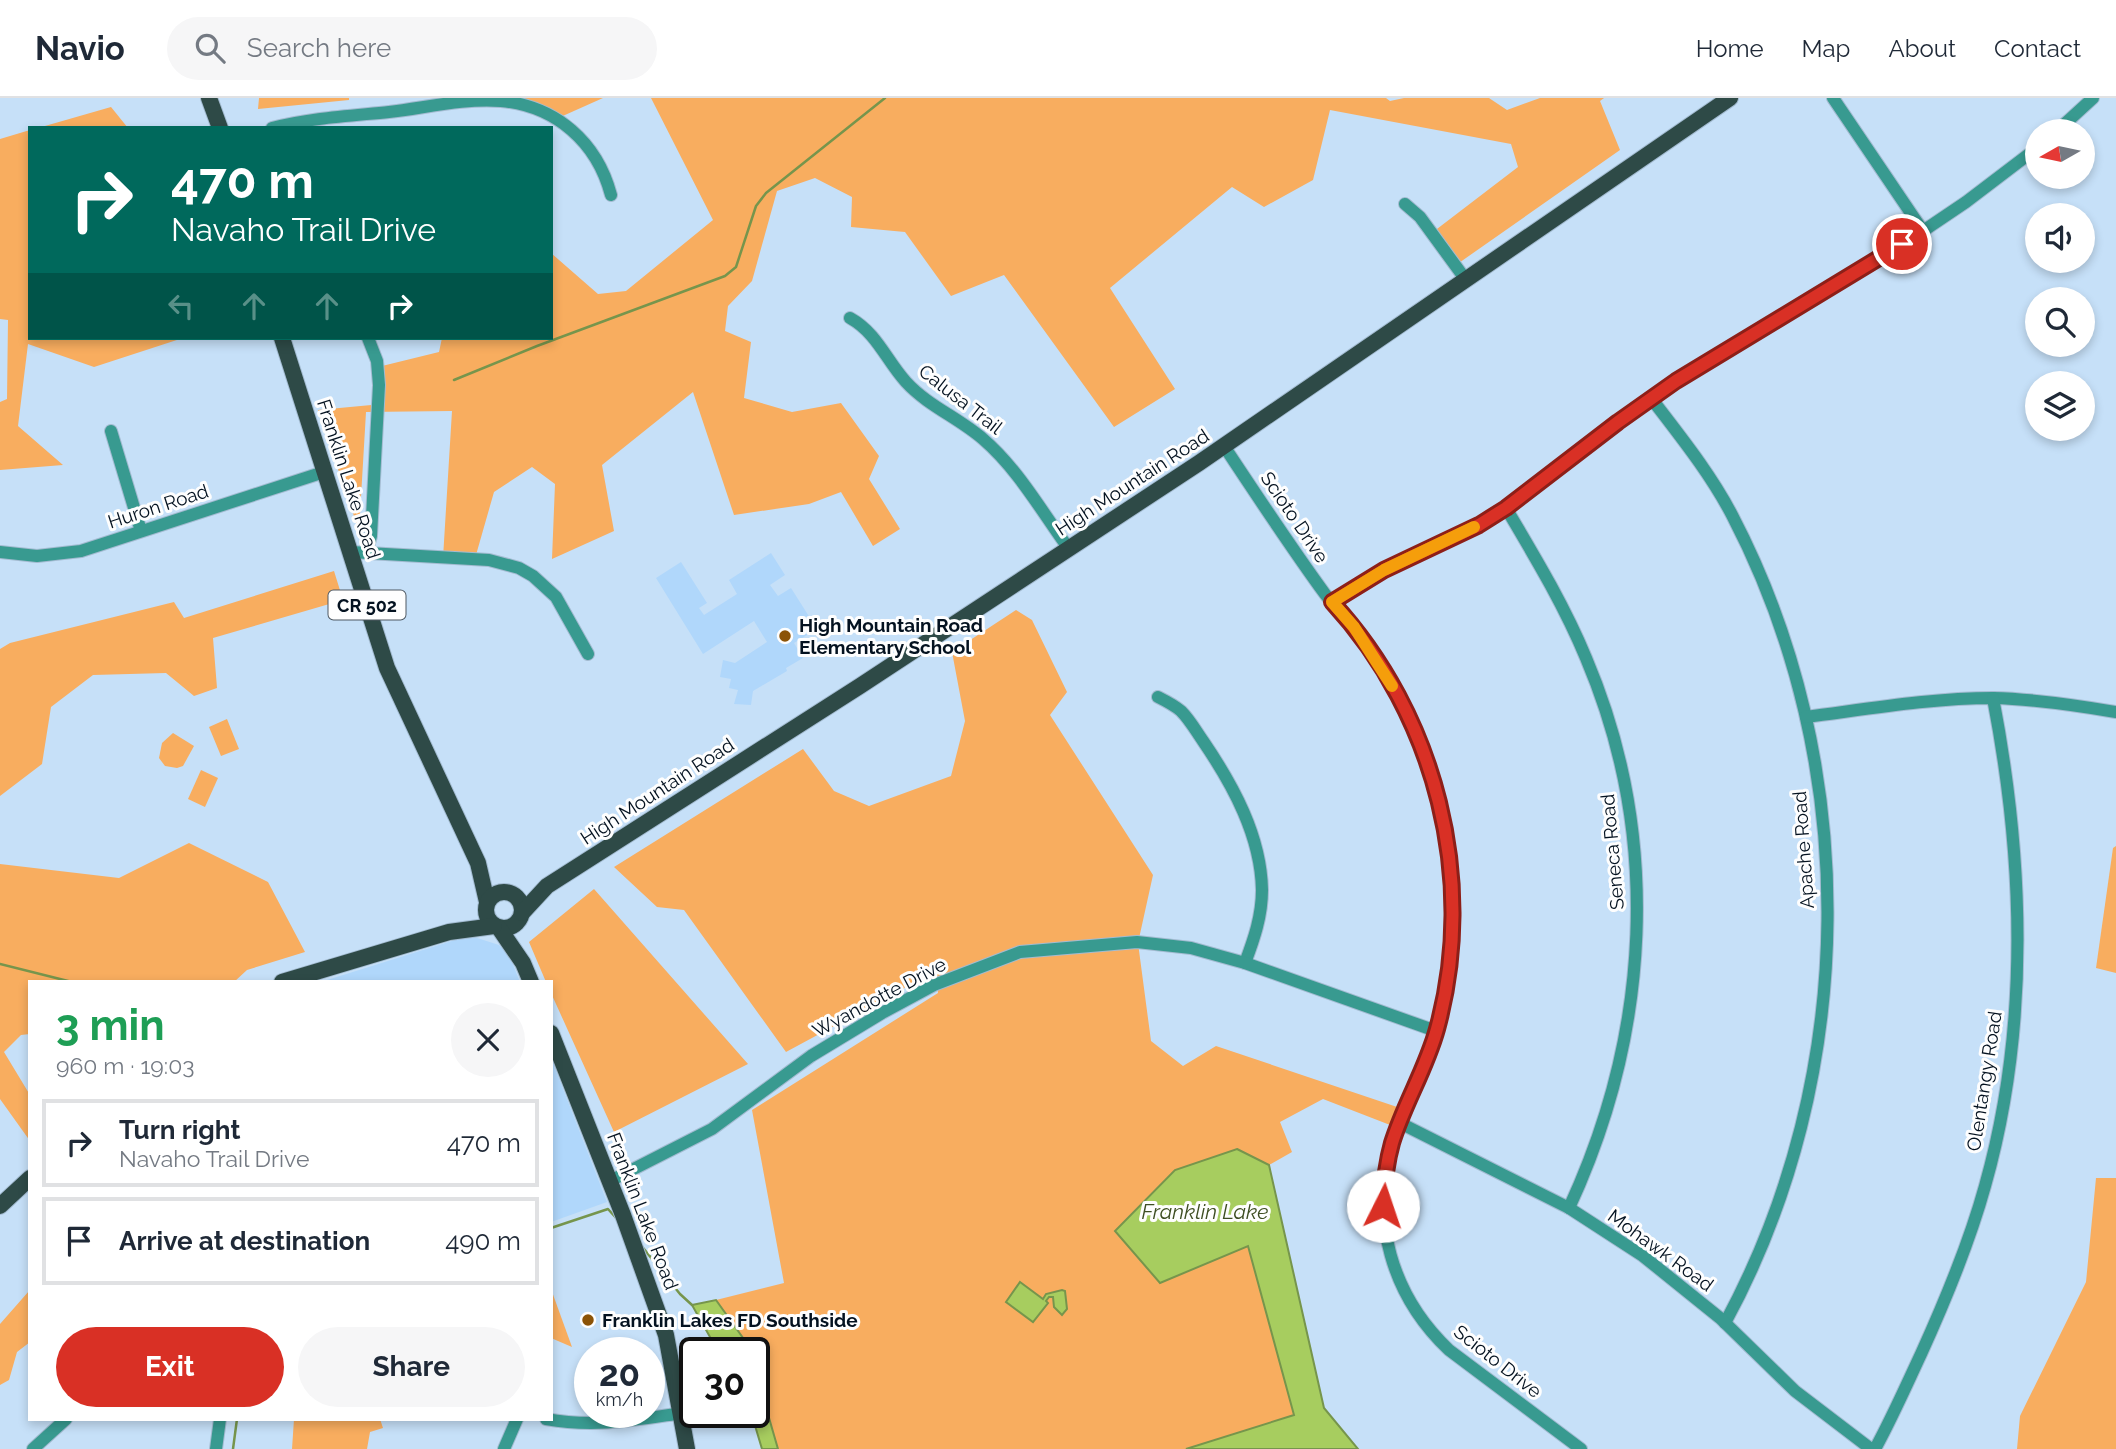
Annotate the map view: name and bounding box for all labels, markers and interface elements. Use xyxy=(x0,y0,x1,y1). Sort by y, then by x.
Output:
search box xyxy=(167,17,657,80)
text: Navio xyxy=(35,29,125,68)
icon: search xyxy=(191,29,229,67)
text: Search here xyxy=(247,33,391,63)
text: Home xyxy=(1696,34,1764,63)
text: Map xyxy=(1802,34,1850,63)
text: About xyxy=(1888,34,1956,63)
text: Contact xyxy=(1994,34,2081,63)
north arrow xyxy=(2025,119,2095,189)
map controls xyxy=(2025,119,2095,441)
text: 470 m xyxy=(171,152,314,209)
icon: right xyxy=(56,154,147,245)
button: sound xyxy=(2025,203,2095,273)
text: Navaho Trail Drive xyxy=(171,211,436,248)
pin xyxy=(1872,214,1932,274)
icon: arrive xyxy=(1883,225,1921,263)
icon: left xyxy=(162,287,200,325)
icon: ahead xyxy=(235,287,273,325)
icon: ahead xyxy=(308,287,346,325)
icon: right xyxy=(381,287,419,325)
button: search xyxy=(2025,287,2095,357)
street label: Calusa Trail xyxy=(915,360,1008,439)
button: layers xyxy=(2025,371,2095,441)
street label: Franklin Lake Road xyxy=(313,396,385,562)
street label: High Mountain Road xyxy=(1051,424,1213,540)
street label: Scioto Drive xyxy=(1257,467,1333,567)
street label: Huron Road xyxy=(105,479,211,533)
road number: CR 502 xyxy=(328,590,406,620)
place label: High Mountain Road Elementary School xyxy=(799,614,983,658)
marker: High Mountain Road Elementary School xyxy=(777,628,793,644)
street label: High Mountain Road xyxy=(576,733,738,849)
street label: Apache Road xyxy=(1788,790,1818,910)
street label: Seneca Road xyxy=(1596,793,1628,911)
street label: Wyandotte Drive xyxy=(808,953,950,1041)
text: 3 min xyxy=(56,1001,165,1050)
button: close xyxy=(451,1003,525,1077)
street label: Olentangy Road xyxy=(1962,1009,2006,1153)
text: 960 m · 19:03 xyxy=(56,1052,195,1079)
text: Turn right xyxy=(119,1115,240,1145)
icon: right xyxy=(60,1124,98,1162)
text: 470 m xyxy=(447,1128,521,1158)
street label: Franklin Lake Road xyxy=(603,1129,683,1293)
text: Navaho Trail Drive xyxy=(119,1145,309,1172)
position arrow xyxy=(1346,1169,1420,1243)
water label: Franklin Lake xyxy=(1142,1199,1268,1224)
street label: Mohawk Road xyxy=(1604,1204,1718,1296)
icon: arrive xyxy=(60,1222,98,1260)
text: Arrive at destination xyxy=(119,1226,370,1256)
text: 490 m xyxy=(445,1226,521,1256)
place label: Franklin Lakes FD Southside xyxy=(602,1309,858,1331)
marker: Franklin Lakes FD Southside xyxy=(580,1312,596,1328)
street label: Scioto Drive xyxy=(1450,1320,1546,1402)
button: Exit xyxy=(56,1327,284,1407)
button: Share xyxy=(298,1327,525,1407)
speed limit sign: 30 xyxy=(679,1337,770,1428)
text: 20 xyxy=(599,1353,640,1394)
text: km/h xyxy=(596,1389,643,1410)

